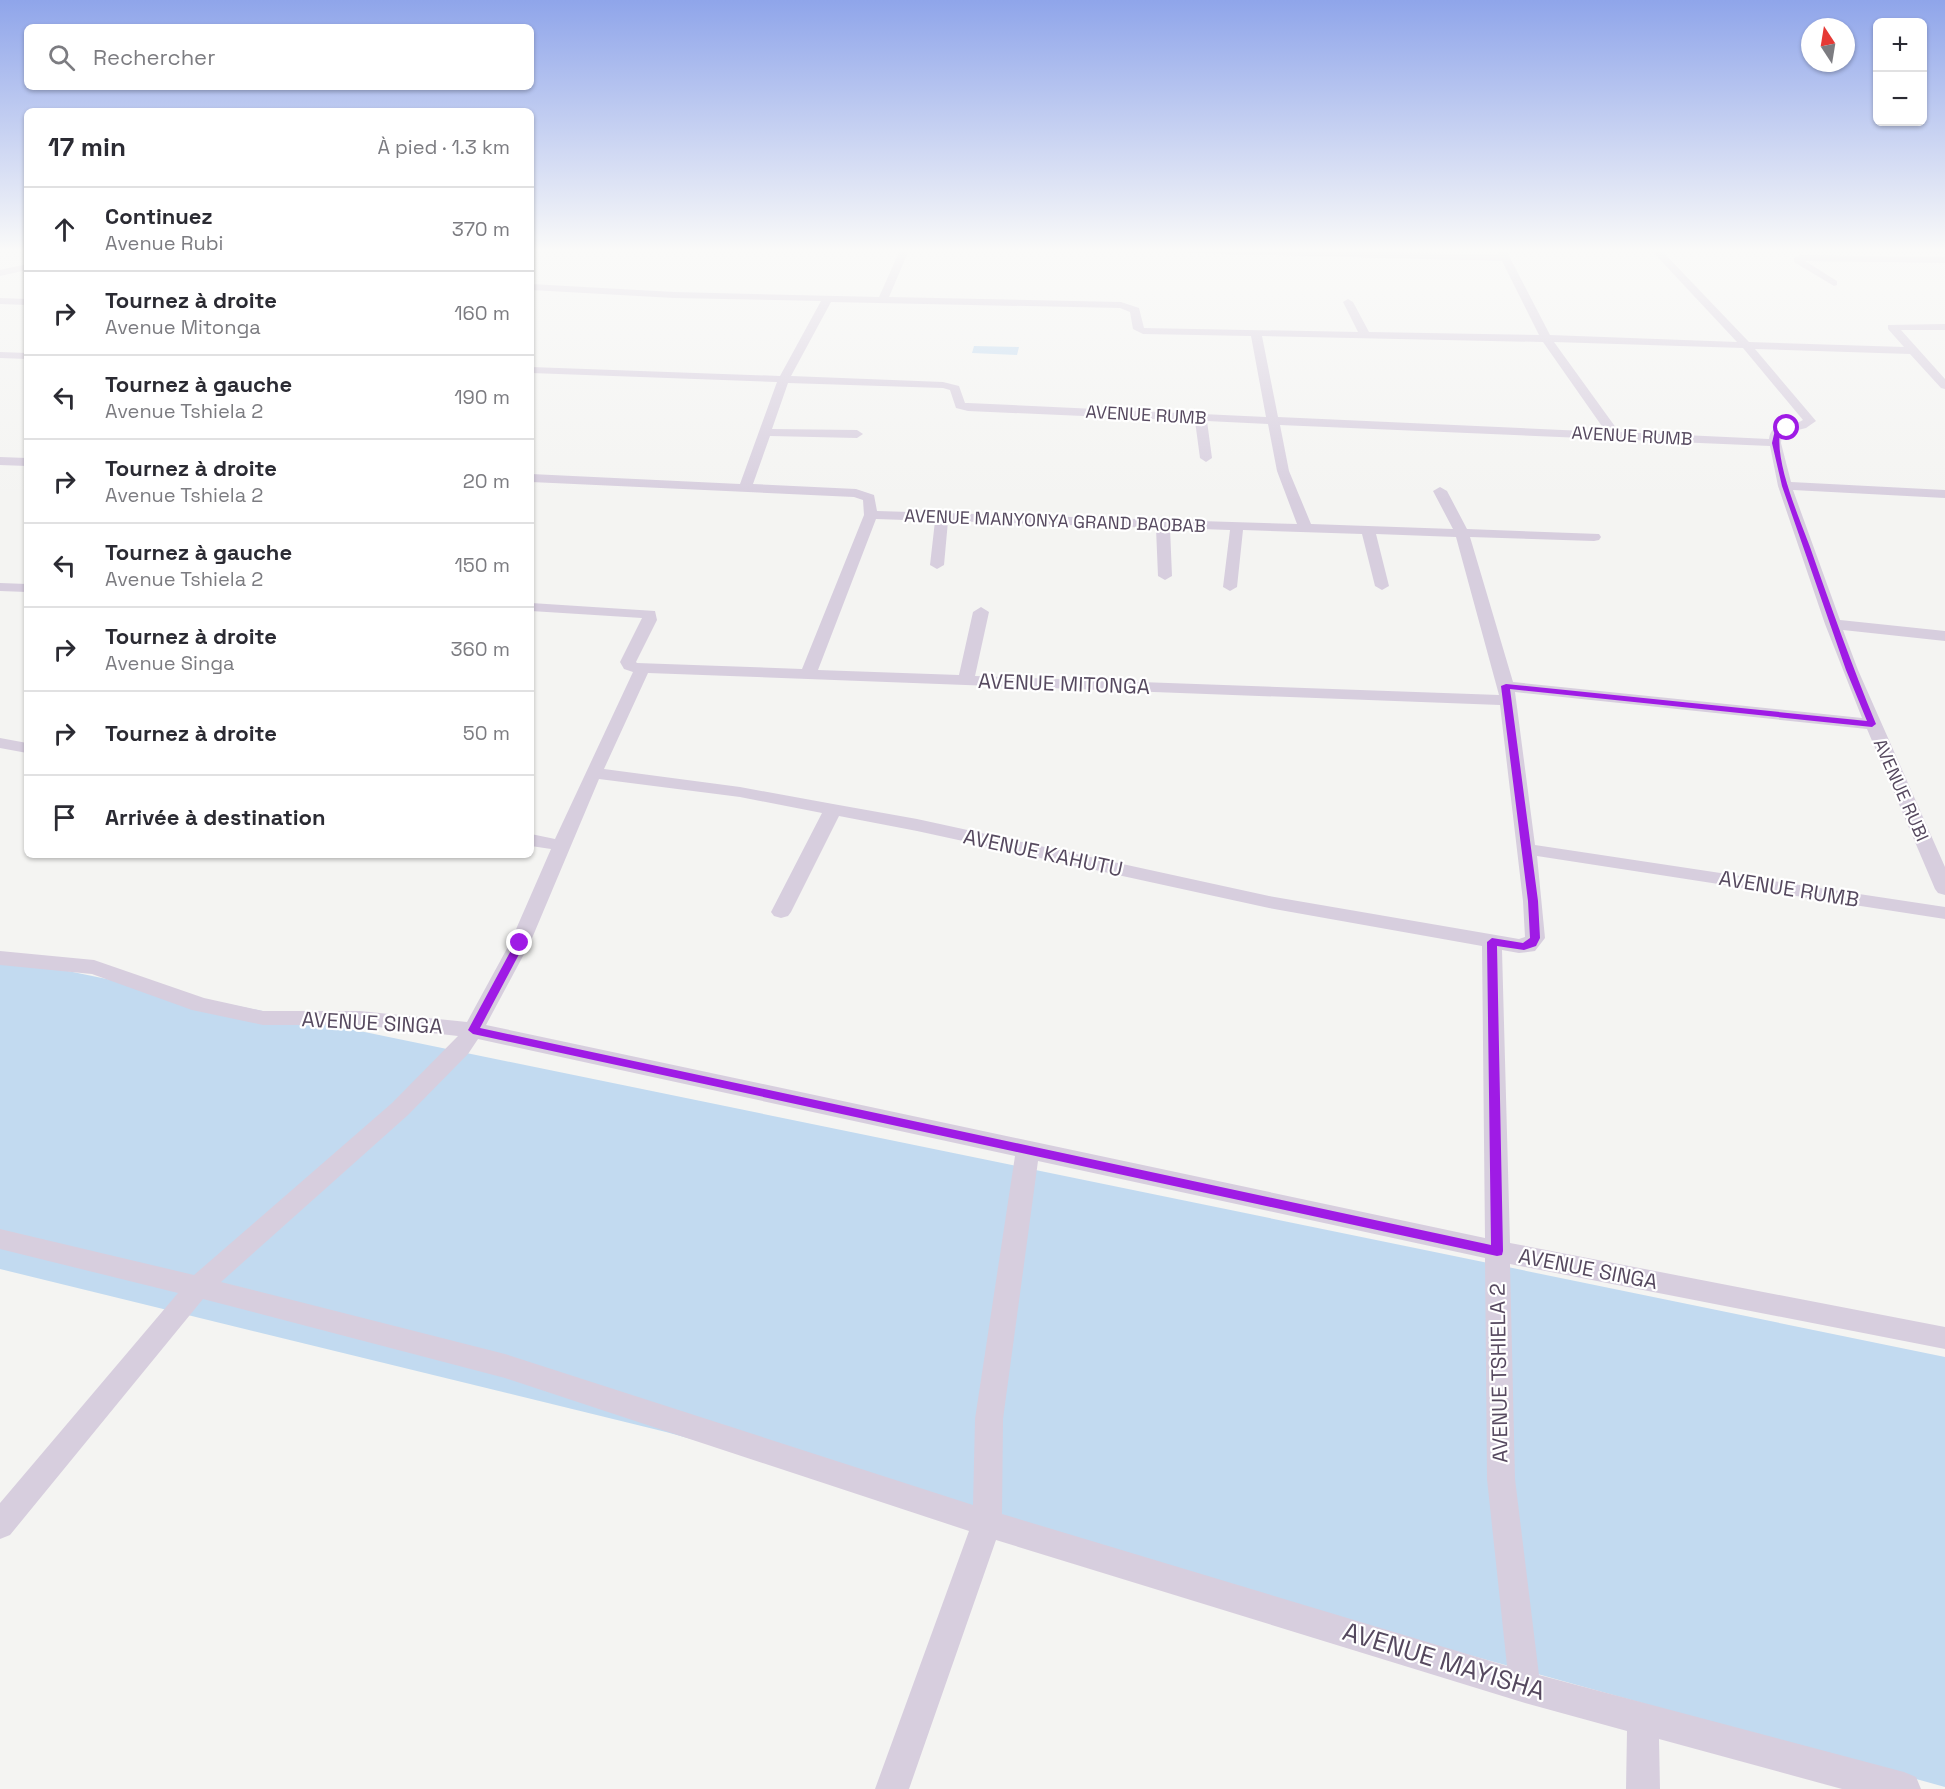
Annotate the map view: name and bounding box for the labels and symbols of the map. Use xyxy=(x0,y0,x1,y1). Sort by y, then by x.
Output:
north arrow xyxy=(1801,18,1855,72)
street label: AVENUE RUMB xyxy=(1085,400,1207,429)
route start xyxy=(1773,414,1799,440)
street label: AVENUE RUMB xyxy=(1571,421,1693,450)
street label: AVENUE MANYONYA GRAND BAOBAB xyxy=(904,504,1206,537)
street label: AVENUE MITONGA xyxy=(978,667,1151,700)
street label: AVENUE RUBI xyxy=(1869,735,1934,845)
street label: AVENUE KAHUTU xyxy=(961,822,1125,883)
street label: AVENUE RUMB xyxy=(1717,864,1861,913)
route end xyxy=(506,929,532,955)
street label: AVENUE SINGA xyxy=(301,1005,443,1040)
street label: AVENUE SINGA xyxy=(1516,1242,1660,1295)
street label: AVENUE TSHIELA 2 xyxy=(1483,1283,1514,1463)
street label: AVENUE MAYISHA xyxy=(1339,1614,1549,1708)

